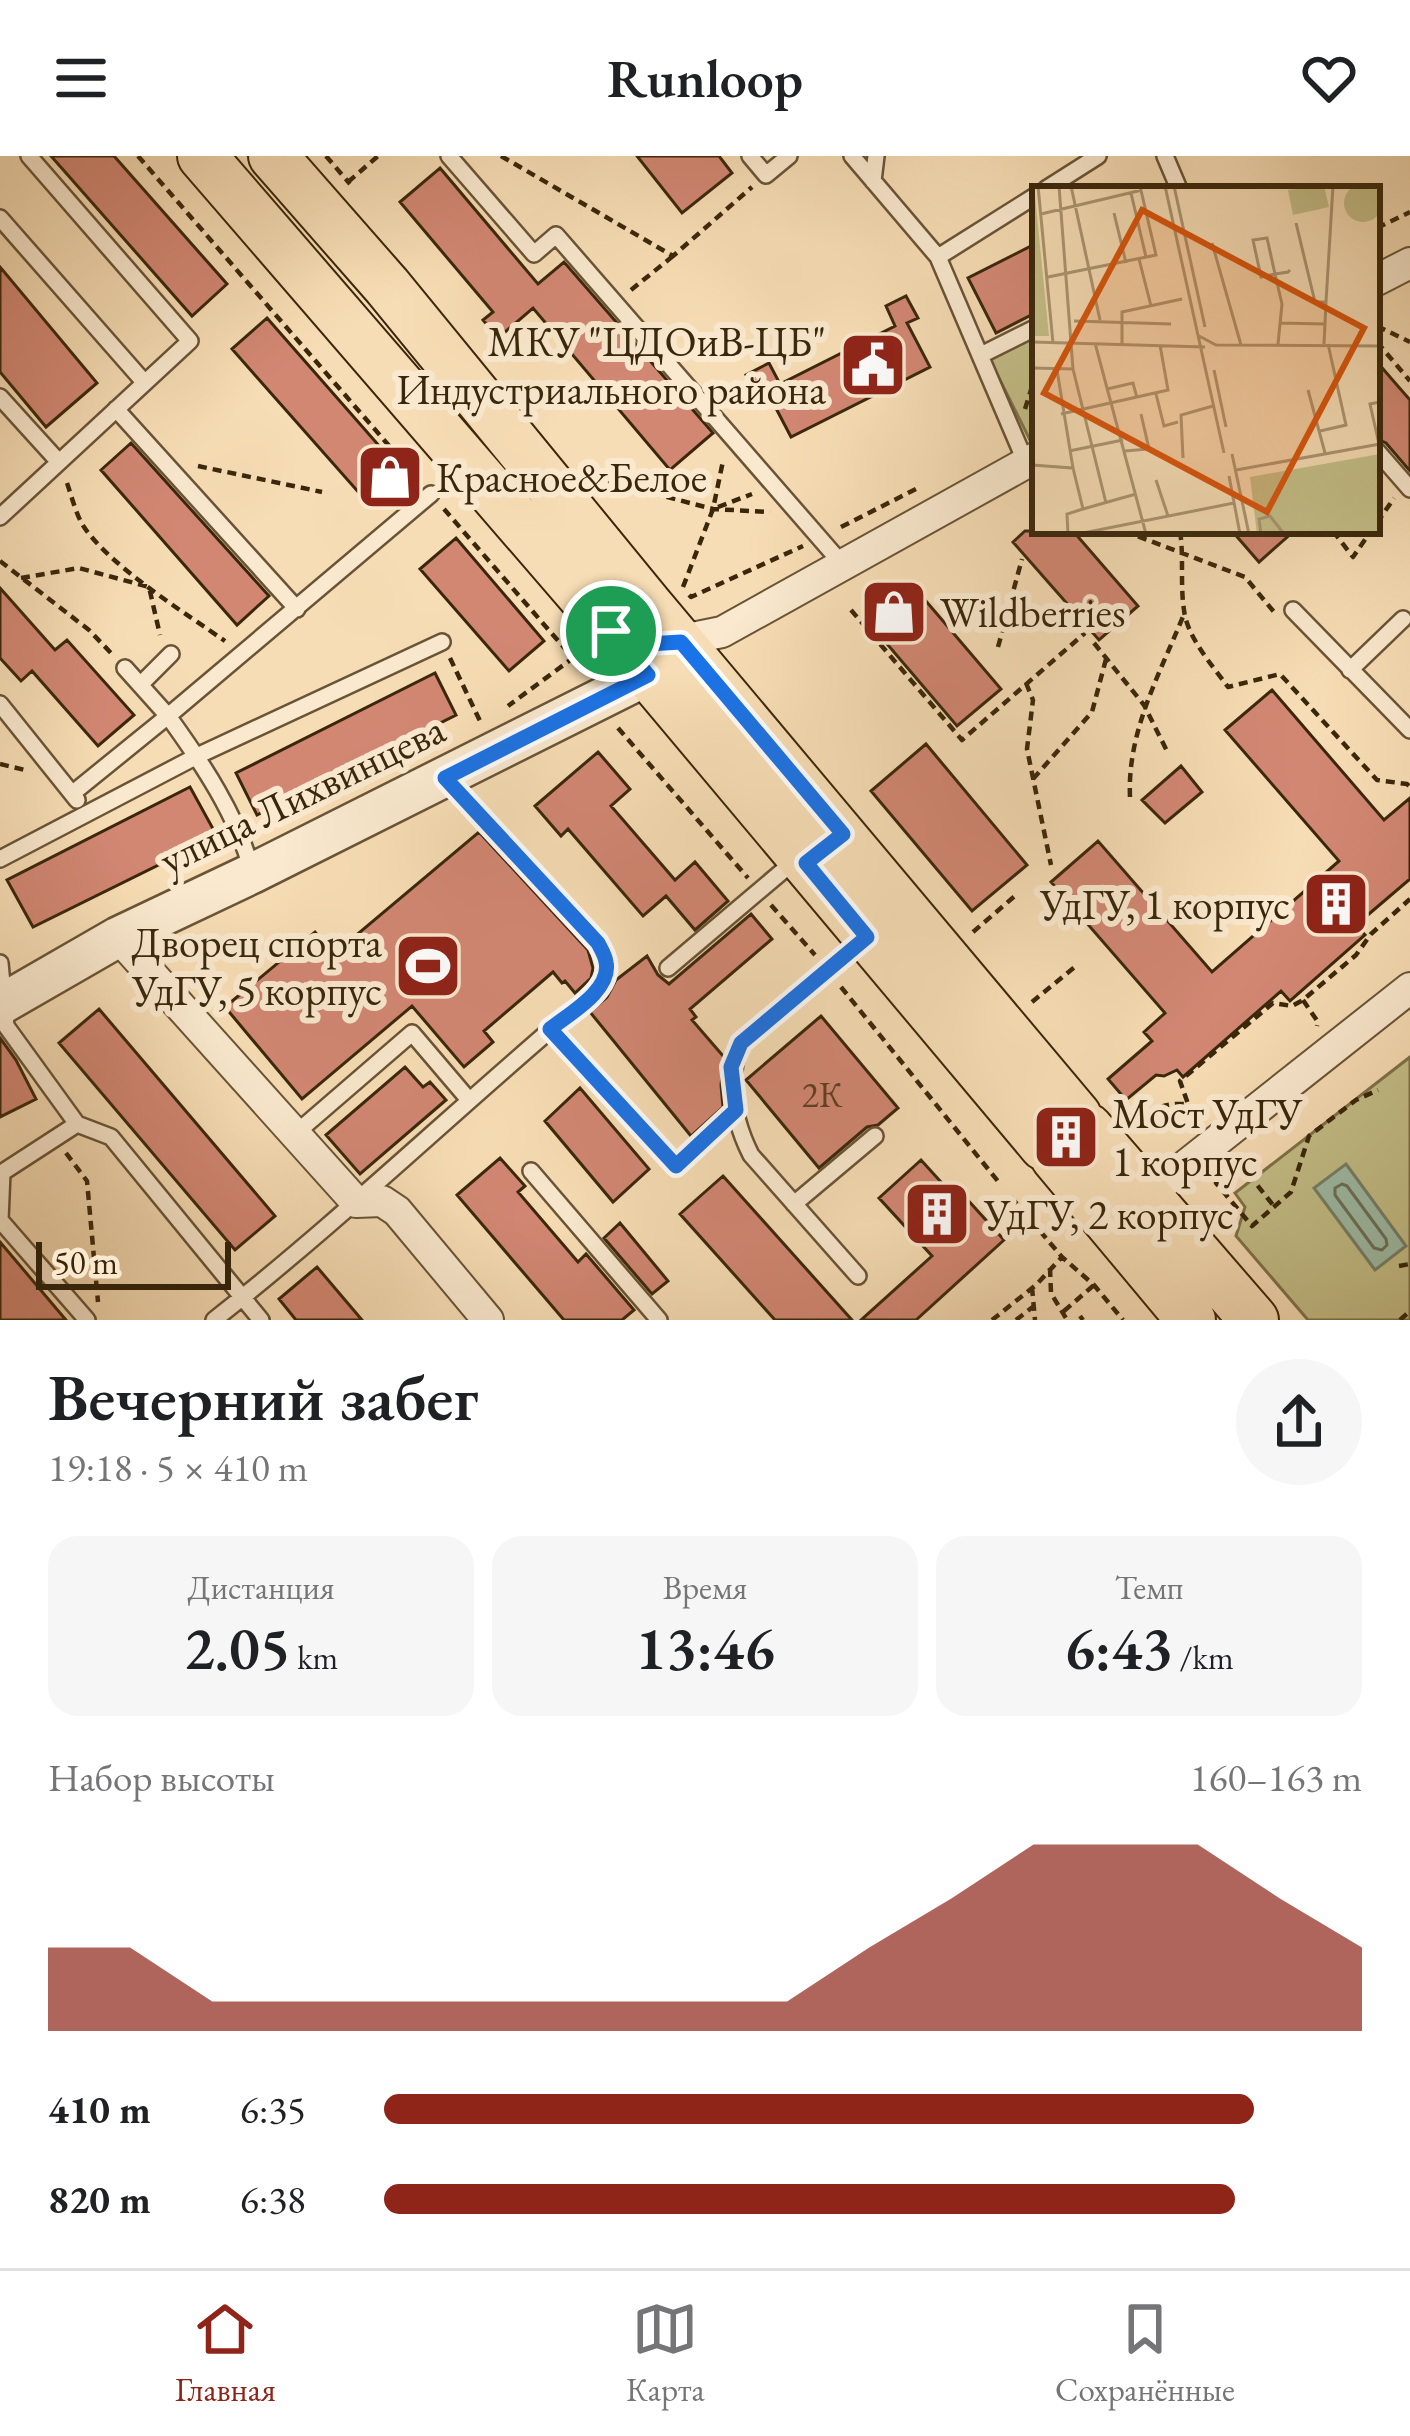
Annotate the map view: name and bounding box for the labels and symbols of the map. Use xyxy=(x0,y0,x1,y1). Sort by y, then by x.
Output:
inset map xyxy=(1032,186,1380,534)
place label: МКУ "ЦДОиВ-ЦБ" Индустриального района xyxy=(396,314,826,417)
public building icon: МКУ "ЦДОиВ-ЦБ" Индустриального района xyxy=(838,330,908,400)
shop icon: Красное&Белое xyxy=(355,442,425,512)
place label: Красное&Белое xyxy=(436,450,707,505)
shop icon: Wildberries xyxy=(859,577,929,647)
pin xyxy=(560,580,662,682)
place label: Wildberries xyxy=(940,585,1126,640)
street label: улица Лихвинцева xyxy=(150,701,454,887)
building icon: УдГУ, 1 корпус xyxy=(1301,869,1371,939)
place label: УдГУ, 1 корпус xyxy=(1039,877,1290,932)
place label: Дворец спорта УдГУ, 5 корпус xyxy=(131,915,382,1018)
sports icon: Дворец спорта УдГУ, 5 корпус xyxy=(393,931,463,1001)
house number: 2К xyxy=(801,1071,843,1118)
place label: Мост УдГУ 1 корпус xyxy=(1112,1086,1303,1189)
building icon: Мост УдГУ 1 корпус xyxy=(1031,1102,1101,1172)
building icon: УдГУ, 2 корпус xyxy=(902,1179,972,1249)
place label: УдГУ, 2 корпус xyxy=(983,1187,1234,1242)
scale bar xyxy=(36,1236,231,1289)

